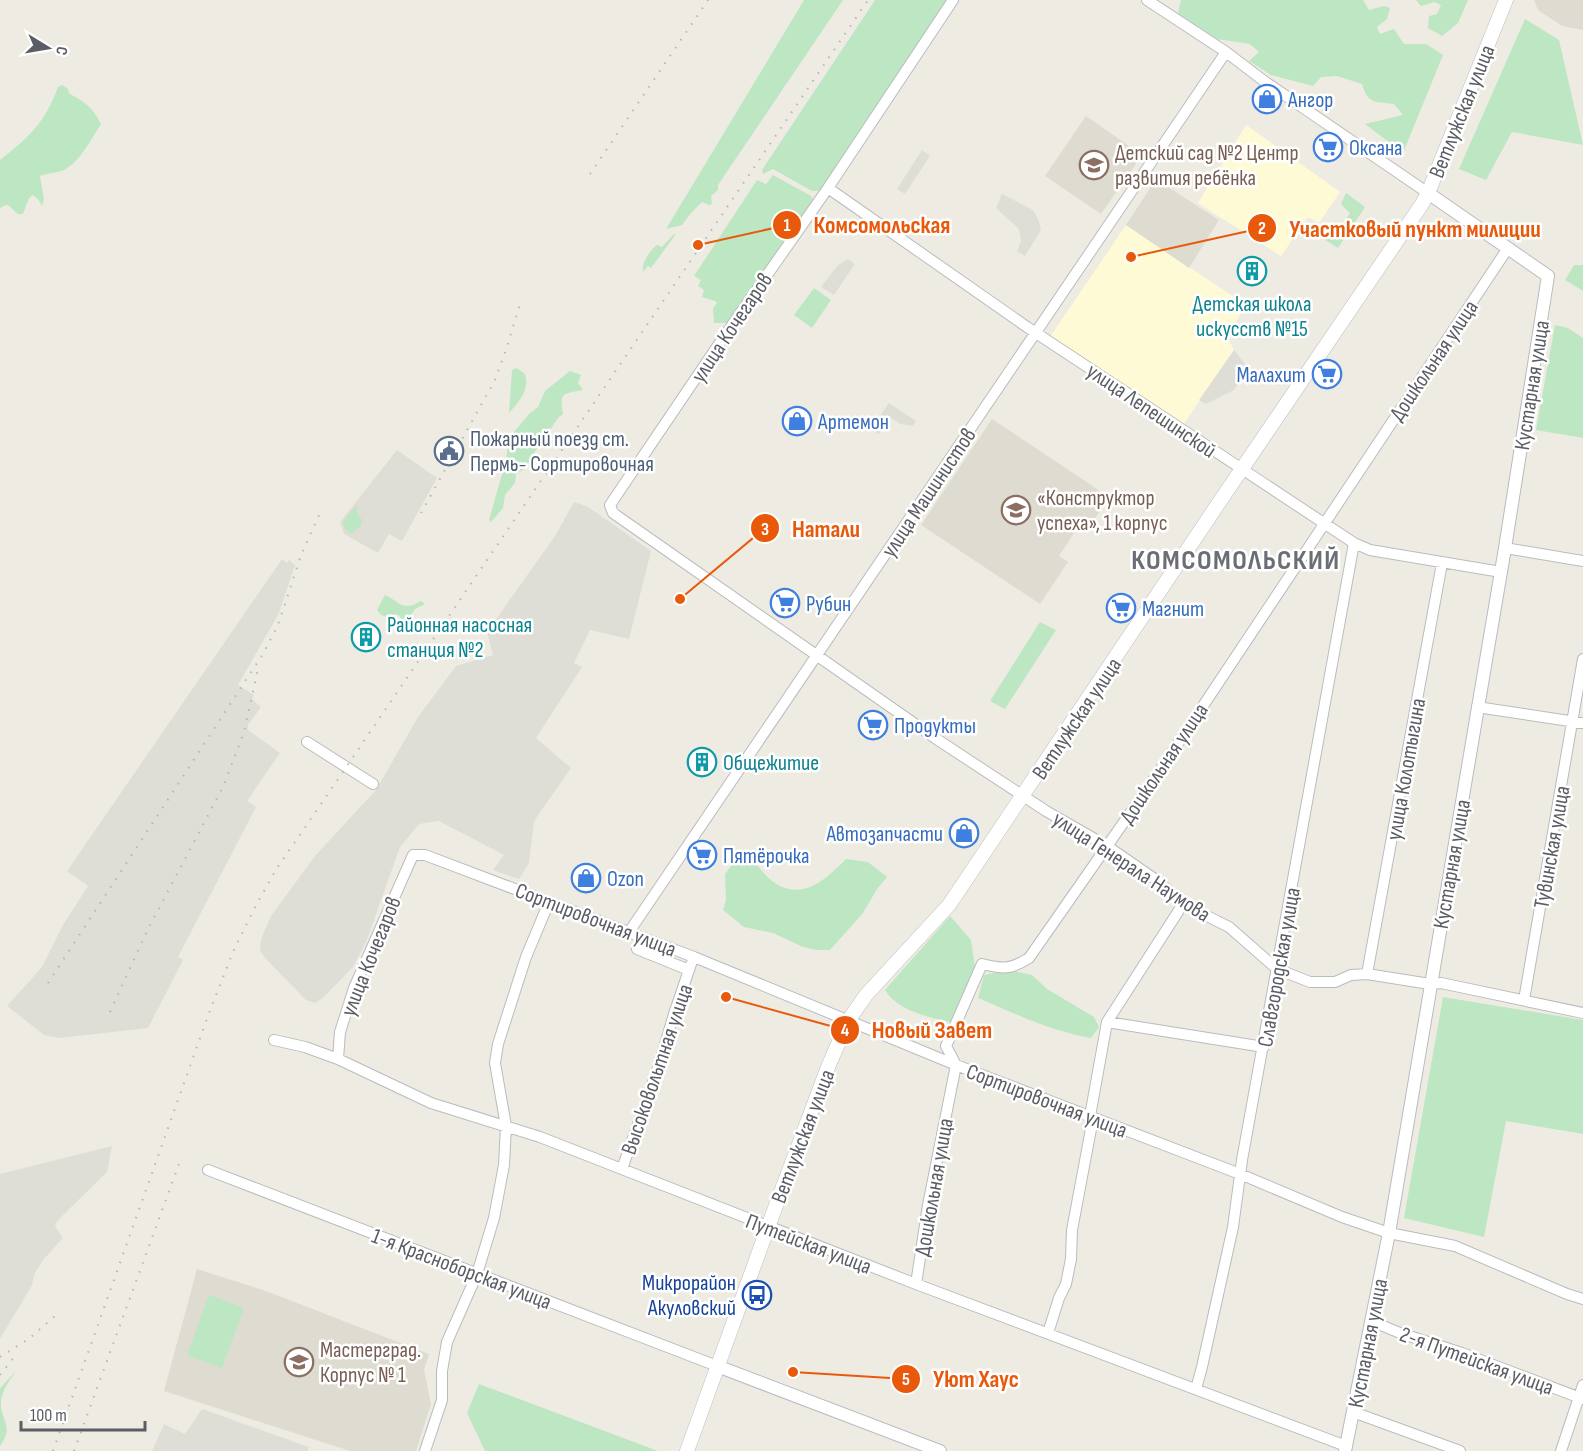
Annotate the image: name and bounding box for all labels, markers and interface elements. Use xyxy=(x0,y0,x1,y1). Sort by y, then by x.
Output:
north arrow xyxy=(18,18,78,78)
street label: Ветлужская улица xyxy=(1423,41,1501,182)
text: С xyxy=(51,45,71,56)
shop icon: Ангор xyxy=(1251,83,1283,115)
place label: Ангор xyxy=(1287,87,1333,114)
supermarket icon: Оксана xyxy=(1312,131,1344,163)
place label: Оксана xyxy=(1349,135,1403,162)
place label: Детский сад №2 Центр развития ребёнка xyxy=(1115,140,1299,192)
school or university icon: Детский сад №2 Центр развития ребёнка xyxy=(1078,149,1110,181)
callout: Комсомольская xyxy=(772,204,963,246)
callout: Участковый пункт милиции xyxy=(1247,207,1553,249)
text: Комсомольская xyxy=(814,211,950,240)
text: 1 xyxy=(783,215,791,236)
text: Участковый пункт милиции xyxy=(1289,215,1541,244)
text: 2 xyxy=(1258,218,1266,239)
building icon: Детская школа искусств №15 xyxy=(1236,255,1268,287)
street label: улица Кочегаров xyxy=(686,268,779,388)
place label: Детская школа искусств №15 xyxy=(1193,291,1311,343)
street label: Дошкольная улица xyxy=(1384,295,1485,426)
street label: Кустарная улица xyxy=(1509,318,1556,452)
street label: улица Лепешинской xyxy=(1081,358,1221,465)
supermarket icon: Малахит xyxy=(1311,358,1343,390)
place label: Малахит xyxy=(1236,362,1306,389)
shop icon: Артемон xyxy=(781,405,813,437)
place label: Артемон xyxy=(817,409,889,436)
street label: улица Машинистов xyxy=(876,423,983,563)
place label: Пожарный поезд ст. Пермь- Сортировочная xyxy=(470,426,654,478)
public building icon: Пожарный поезд ст. Пермь- Сортировочная xyxy=(433,435,465,467)
place label: «Конструктор успеха», 1 корпус xyxy=(1037,485,1167,537)
school or university icon: «Конструктор успеха», 1 корпус xyxy=(1000,494,1032,526)
callout: Натали xyxy=(750,507,872,549)
text: Натали xyxy=(792,515,860,544)
text: 3 xyxy=(761,519,769,540)
district label: КОМСОМОЛЬСКИЙ xyxy=(1131,544,1341,577)
supermarket icon: Рубин xyxy=(769,587,801,619)
place label: Рубин xyxy=(806,591,851,618)
supermarket icon: Магнит xyxy=(1105,592,1137,624)
place label: Магнит xyxy=(1142,596,1204,623)
place label: Районная насосная станция №2 xyxy=(387,612,532,664)
building icon: Районная насосная станция №2 xyxy=(350,621,382,653)
street label: Ветлужская улица xyxy=(1027,653,1128,785)
street label: улица Колотыгина xyxy=(1381,696,1432,842)
street label: Дошкольная улица xyxy=(1114,698,1215,829)
supermarket icon: Продукты xyxy=(857,709,889,741)
place label: Продукты xyxy=(894,713,976,740)
building icon: Общежитие xyxy=(686,746,718,778)
place label: Общежитие xyxy=(723,750,819,777)
street label: Тувинская улица xyxy=(1528,784,1577,911)
street label: Кустарная улица xyxy=(1428,797,1477,931)
street label: улица Генерала Наумова xyxy=(1047,806,1215,928)
shop icon: Автозапчасти xyxy=(948,817,980,849)
place label: Автозапчасти xyxy=(825,821,943,848)
supermarket icon: Пятёрочка xyxy=(686,839,718,871)
place label: Пятёрочка xyxy=(723,843,810,870)
shop icon: Ozon xyxy=(570,862,602,894)
place label: Ozon xyxy=(607,866,644,893)
street label: Сортировочная улица xyxy=(511,877,680,963)
street label: Славгородская улица xyxy=(1252,885,1307,1049)
street label: улица Кочегаров xyxy=(335,893,408,1020)
street label: Высоковольтная улица xyxy=(616,981,699,1158)
callout: Новый Завет xyxy=(830,1009,1004,1051)
text: Новый Завет xyxy=(872,1016,992,1045)
text: 4 xyxy=(841,1020,850,1041)
street label: Сортировочная улица xyxy=(962,1058,1131,1144)
street label: Ветлужская улица xyxy=(766,1066,841,1207)
street label: Дошкольная улица xyxy=(909,1116,960,1258)
street label: Путейская улица xyxy=(742,1208,875,1281)
street label: 1-я Красноборская улица xyxy=(368,1223,555,1316)
place label: Микрорайон Акуловский xyxy=(642,1270,736,1322)
street label: Кустарная улица xyxy=(1343,1276,1394,1410)
bus stop icon: Микрорайон Акуловский xyxy=(741,1279,773,1311)
street label: 2-я Путейская улица xyxy=(1396,1321,1557,1402)
place label: Мастерград. Корпус № 1 xyxy=(320,1337,421,1389)
school or university icon: Мастерград. Корпус № 1 xyxy=(283,1346,315,1378)
callout: Уют Хаус xyxy=(891,1358,1031,1400)
text: Уют Хаус xyxy=(933,1365,1019,1394)
text: 5 xyxy=(902,1369,910,1390)
scale bar xyxy=(21,1394,146,1432)
text: 100 m xyxy=(30,1405,67,1426)

